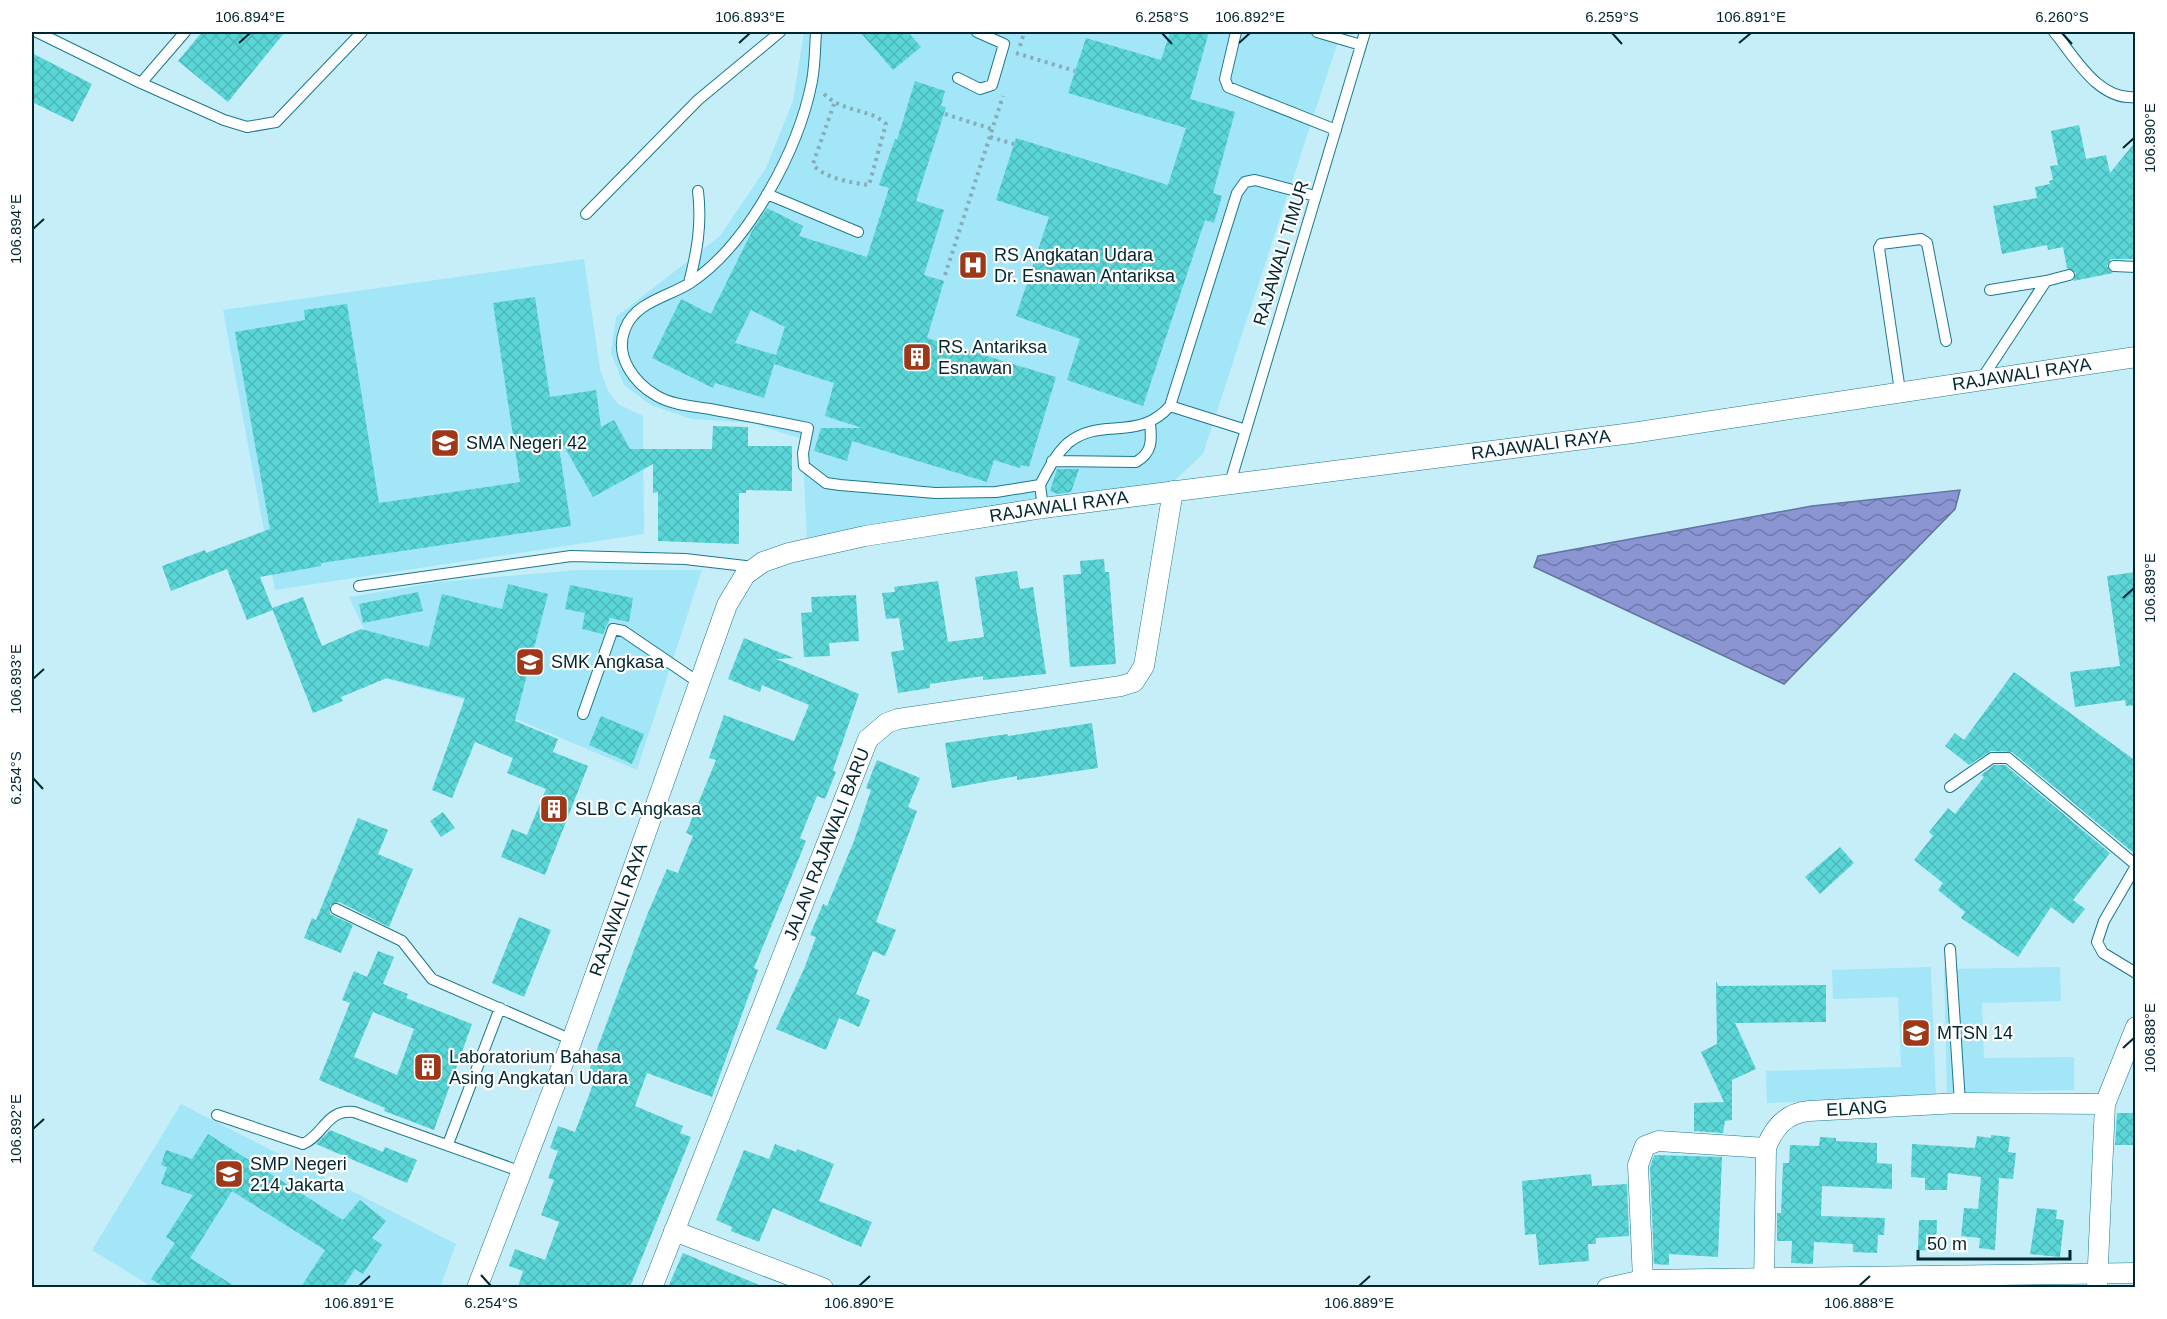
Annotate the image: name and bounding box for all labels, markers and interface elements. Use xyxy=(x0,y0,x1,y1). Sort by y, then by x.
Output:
text: 106.894°E xyxy=(215,8,285,25)
text: 106.893°E xyxy=(715,8,785,25)
text: 6.258°S xyxy=(1135,8,1189,25)
text: 106.892°E xyxy=(1215,8,1285,25)
text: 6.259°S xyxy=(1585,8,1639,25)
text: 106.891°E xyxy=(1716,8,1786,25)
text: 6.260°S xyxy=(2035,8,2089,25)
text: 106.890°E xyxy=(2141,103,2158,173)
street label: RAJAWALI TIMUR xyxy=(1249,178,1313,328)
text: 106.894°E xyxy=(7,194,24,264)
place label: RS Angkatan Udara Dr. Esnawan Antariksa xyxy=(994,245,1176,286)
hospital icon: RS Angkatan Udara Dr. Esnawan Antariksa xyxy=(957,249,989,281)
place label: RS. Antariksa Esnawan xyxy=(938,337,1048,378)
building icon: RS. Antariksa Esnawan xyxy=(901,341,933,373)
street label: RAJAWALI RAYA xyxy=(1951,354,2092,395)
street label: RAJAWALI RAYA xyxy=(1470,426,1612,463)
school or university icon: SMA Negeri 42 xyxy=(429,427,461,459)
place label: SMA Negeri 42 xyxy=(466,433,587,453)
street label: RAJAWALI RAYA xyxy=(988,487,1129,526)
text: 106.889°E xyxy=(2141,553,2158,623)
text: 106.893°E xyxy=(7,644,24,714)
school or university icon: SMK Angkasa xyxy=(514,646,546,678)
place label: SMK Angkasa xyxy=(551,652,665,672)
street label: JALAN RAJAWALI BARU xyxy=(780,745,873,943)
text: 6.254°S xyxy=(7,751,24,805)
building icon: SLB C Angkasa xyxy=(538,793,570,825)
place label: SLB C Angkasa xyxy=(575,799,702,819)
street label: RAJAWALI RAYA xyxy=(586,840,651,979)
text: 106.888°E xyxy=(2141,1003,2158,1073)
school or university icon: MTSN 14 xyxy=(1900,1017,1932,1049)
place label: MTSN 14 xyxy=(1937,1023,2013,1043)
place label: Laboratorium Bahasa Asing Angkatan Udara xyxy=(449,1047,629,1088)
building icon: Laboratorium Bahasa Asing Angkatan Udara xyxy=(412,1051,444,1083)
text: 106.892°E xyxy=(7,1094,24,1164)
street label: ELANG xyxy=(1826,1097,1888,1120)
place label: SMP Negeri 214 Jakarta xyxy=(250,1154,347,1195)
school or university icon: SMP Negeri 214 Jakarta xyxy=(213,1158,245,1190)
scale bar xyxy=(1918,1223,2070,1261)
text: 50 m xyxy=(1927,1234,1967,1254)
text: 106.891°E xyxy=(324,1294,394,1311)
text: 6.254°S xyxy=(464,1294,518,1311)
text: 106.890°E xyxy=(824,1294,894,1311)
text: 106.889°E xyxy=(1324,1294,1394,1311)
text: 106.888°E xyxy=(1824,1294,1894,1311)

